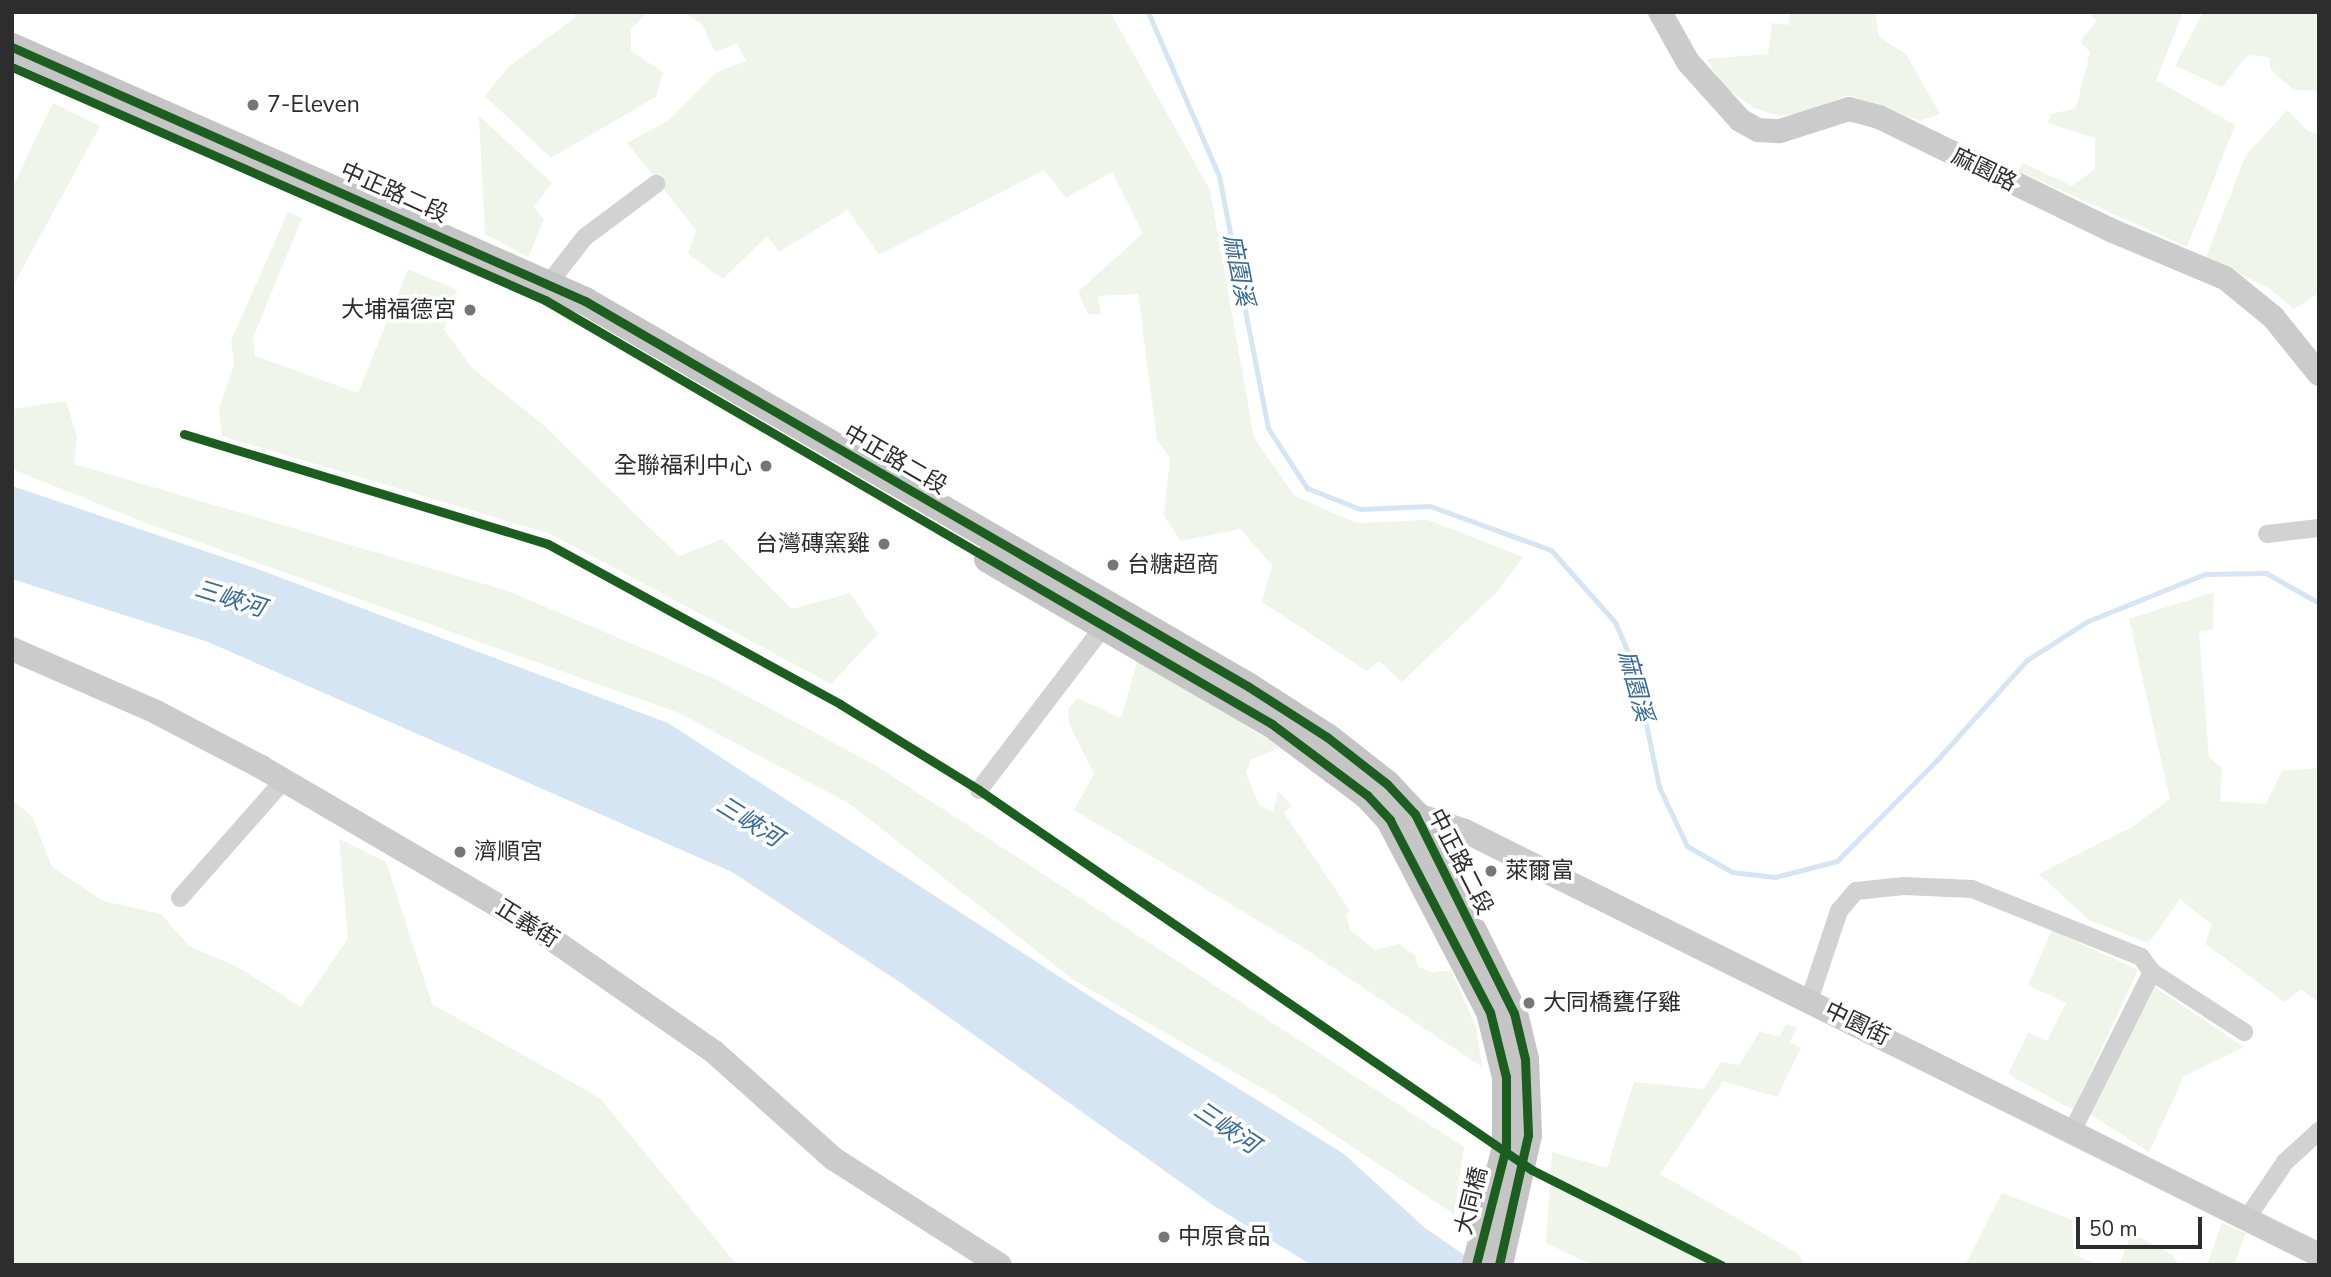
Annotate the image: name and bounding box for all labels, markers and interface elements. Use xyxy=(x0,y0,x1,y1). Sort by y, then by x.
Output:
place label: 7-Eleven xyxy=(267,91,360,119)
marker: 7-Eleven xyxy=(245,97,261,113)
street label: 麻園路 xyxy=(1947,142,2021,198)
street label: 中正路二段 xyxy=(336,157,452,229)
water label: 麻園溪 xyxy=(1217,232,1259,308)
place label: 大埔福德宮 xyxy=(341,296,456,324)
marker: 大埔福德宮 xyxy=(462,302,478,318)
street label: 中正路二段 xyxy=(838,419,952,501)
place label: 全聯福利中心 xyxy=(614,452,752,480)
marker: 全聯福利中心 xyxy=(758,458,774,474)
place label: 台灣磚窯雞 xyxy=(755,530,870,558)
marker: 台灣磚窯雞 xyxy=(876,536,892,552)
place label: 台糖超商 xyxy=(1127,551,1219,579)
marker: 台糖超商 xyxy=(1105,557,1121,573)
water label: 三峽河 xyxy=(191,575,269,623)
water label: 麻園溪 xyxy=(1612,647,1658,725)
water label: 三峽河 xyxy=(711,791,787,853)
street label: 中正路二段 xyxy=(1422,805,1498,919)
place label: 濟順宮 xyxy=(474,838,543,866)
marker: 濟順宮 xyxy=(452,844,468,860)
place label: 萊爾富 xyxy=(1505,857,1574,885)
marker: 萊爾富 xyxy=(1483,863,1499,879)
street label: 正義街 xyxy=(490,894,564,954)
place label: 大同橋甕仔雞 xyxy=(1543,989,1681,1017)
marker: 大同橋甕仔雞 xyxy=(1521,995,1537,1011)
street label: 中園街 xyxy=(1820,996,1894,1052)
water label: 三峽河 xyxy=(1188,1096,1264,1160)
street label: 大同橋 xyxy=(1450,1164,1494,1238)
scale bar xyxy=(2079,1204,2205,1248)
text: 50 m xyxy=(2089,1215,2138,1243)
place label: 中原食品 xyxy=(1178,1223,1270,1251)
marker: 中原食品 xyxy=(1156,1229,1172,1245)

